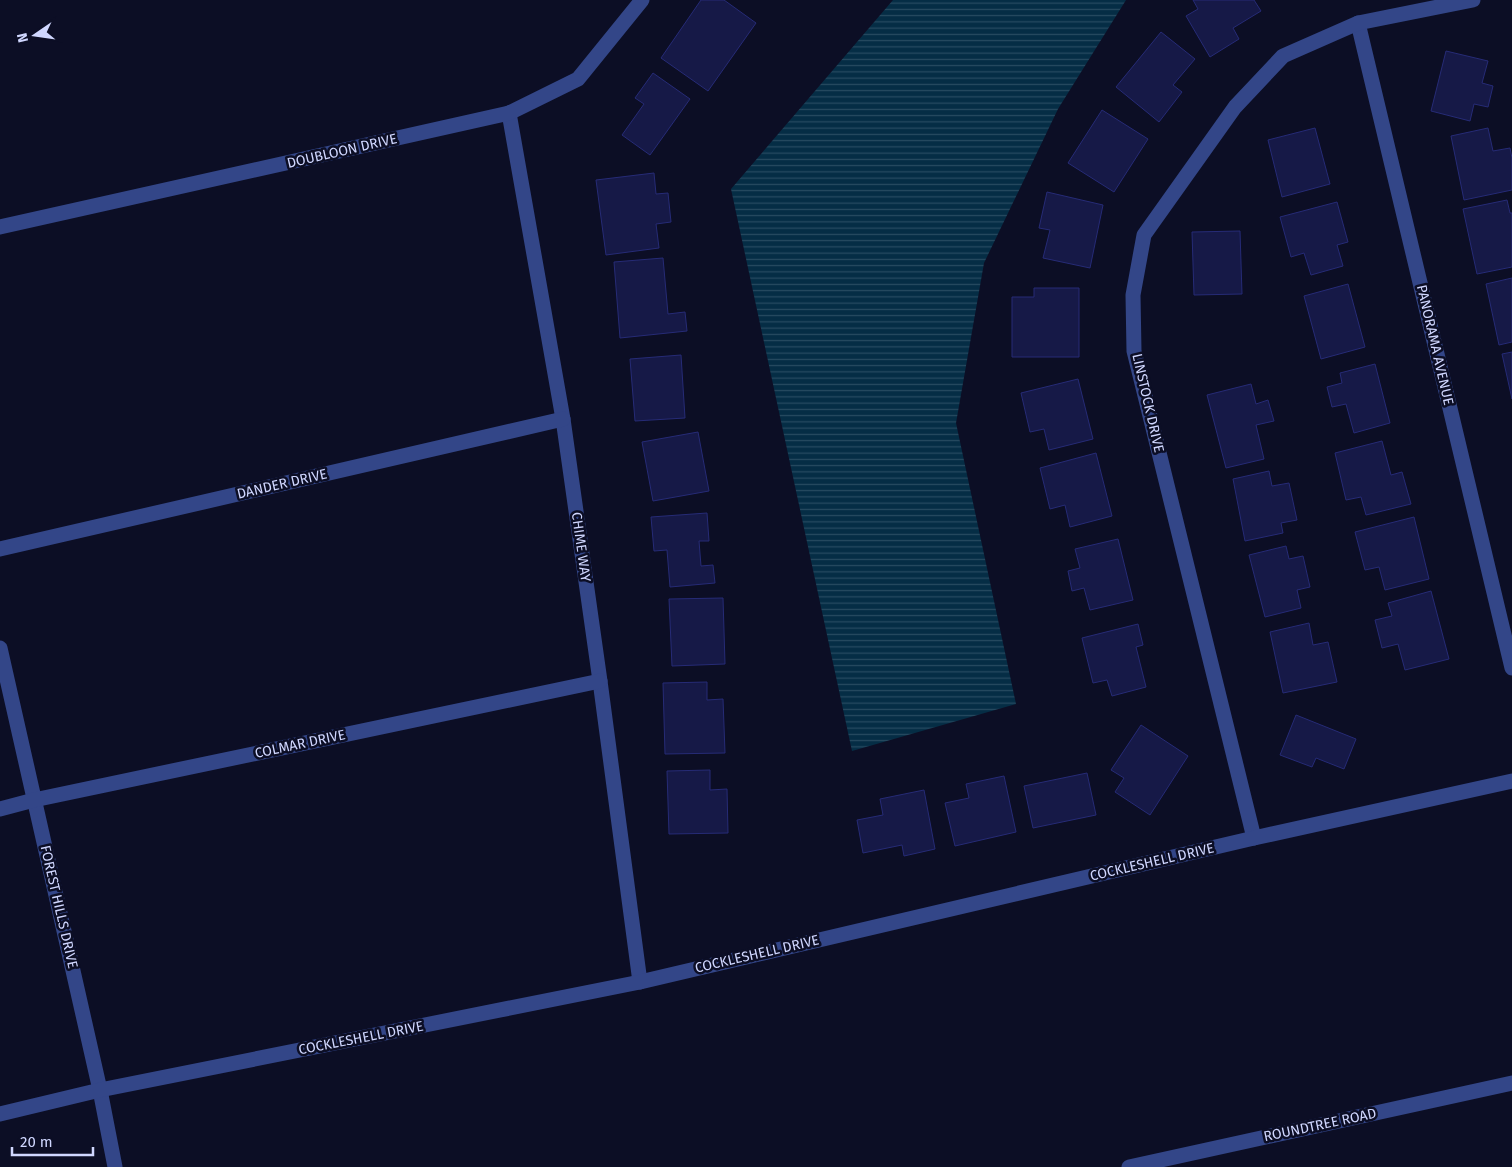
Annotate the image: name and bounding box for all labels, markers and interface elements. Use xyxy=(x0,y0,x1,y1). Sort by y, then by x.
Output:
north arrow xyxy=(10,10,60,60)
text: N xyxy=(13,31,32,44)
street label: DOUBLOON DRIVE xyxy=(285,130,399,172)
street label: PANORAMA AVENUE xyxy=(1413,283,1457,407)
street label: LINSTOCK DRIVE xyxy=(1128,352,1168,454)
street label: DANDER DRIVE xyxy=(235,465,329,503)
street label: CHIME WAY xyxy=(568,511,594,583)
street label: COLMAR DRIVE xyxy=(253,726,347,762)
street label: COCKLESHELL DRIVE xyxy=(1088,839,1216,885)
street label: FOREST HILLS DRIVE xyxy=(37,844,81,970)
street label: COCKLESHELL DRIVE xyxy=(693,931,821,977)
street label: COCKLESHELL DRIVE xyxy=(297,1018,425,1058)
street label: ROUNDTREE ROAD xyxy=(1262,1105,1378,1145)
scale bar xyxy=(12,1124,94,1156)
text: 20 m xyxy=(20,1133,53,1151)

